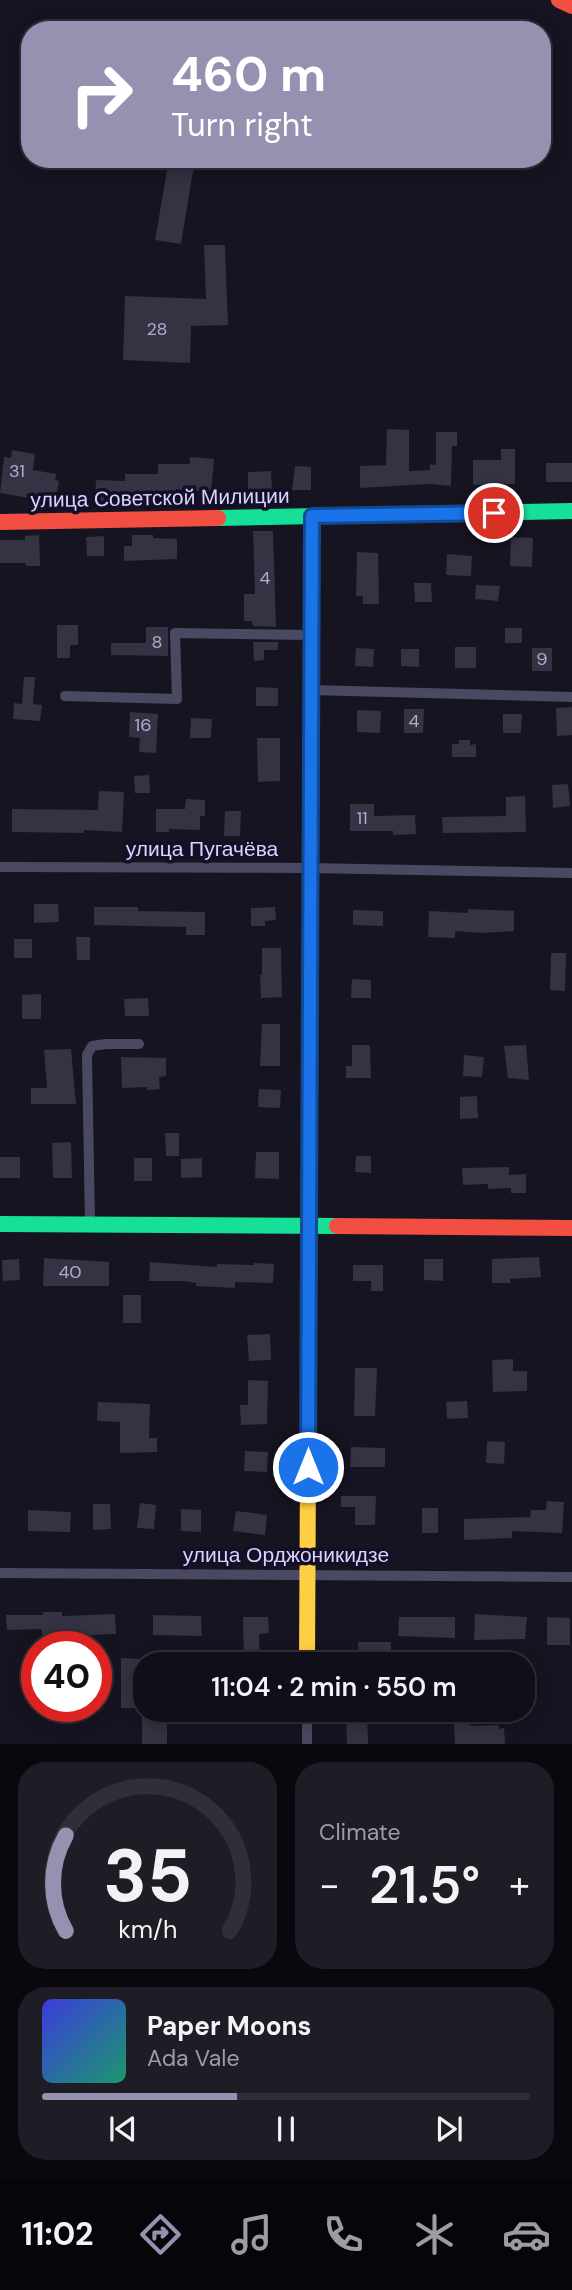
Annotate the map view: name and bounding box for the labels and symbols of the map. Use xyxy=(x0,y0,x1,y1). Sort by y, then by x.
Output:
house number: 28 xyxy=(146,317,168,341)
house number: 31 xyxy=(9,459,25,483)
street label: улица Советской Милиции xyxy=(30,482,290,514)
pin xyxy=(464,483,524,543)
house number: 4 xyxy=(260,566,271,590)
house number: 8 xyxy=(152,630,162,654)
house number: 9 xyxy=(536,647,548,671)
house number: 4 xyxy=(409,709,420,733)
house number: 16 xyxy=(135,713,151,737)
house number: 11 xyxy=(356,806,368,830)
street label: улица Пугачёва xyxy=(126,835,279,863)
house number: 40 xyxy=(58,1260,82,1284)
position arrow xyxy=(271,1430,345,1504)
street label: улица Орджоникидзе xyxy=(183,1541,389,1569)
speed limit sign: 40 xyxy=(21,1631,112,1722)

